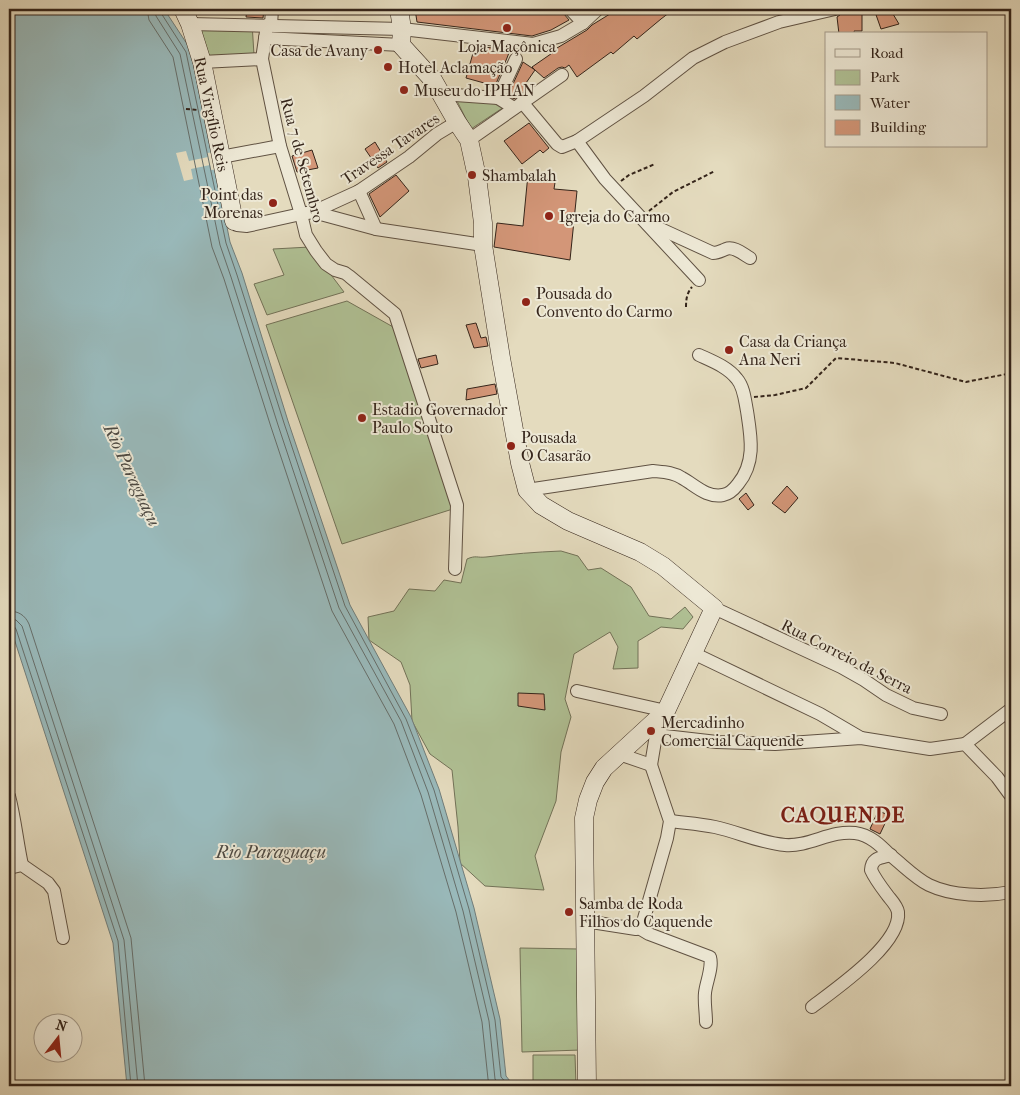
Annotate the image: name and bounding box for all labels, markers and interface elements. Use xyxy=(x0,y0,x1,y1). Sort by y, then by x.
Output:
marker: Loja Maçônica xyxy=(501,22,513,34)
legend xyxy=(825,32,988,148)
place label: Loja Maçônica xyxy=(458,37,557,56)
place label: Casa de Avany xyxy=(270,41,368,60)
marker: Casa de Avany xyxy=(372,44,384,56)
text: Road xyxy=(870,44,904,62)
street label: Rua Virgílio Reis xyxy=(190,55,233,173)
place label: Hotel Aclamação xyxy=(398,58,512,77)
marker: Hotel Aclamação xyxy=(382,61,394,73)
text: Park xyxy=(870,68,900,86)
place label: Museu do IPHAN xyxy=(414,81,535,100)
marker: Museu do IPHAN xyxy=(398,84,410,96)
text: Water xyxy=(869,94,910,112)
street label: Rua 7 de Setembro xyxy=(277,96,328,225)
street label: Travessa Tavares xyxy=(338,109,443,188)
text: Building xyxy=(870,118,927,136)
place label: Shambalah xyxy=(482,166,556,185)
marker: Shambalah xyxy=(466,169,478,181)
place label: Point das Morenas xyxy=(201,185,263,222)
marker: Point das Morenas xyxy=(267,197,279,209)
place label: Igreja do Carmo xyxy=(559,207,670,226)
marker: Igreja do Carmo xyxy=(543,210,555,222)
place label: Pousada do Convento do Carmo xyxy=(536,284,672,321)
marker: Pousada do Convento do Carmo xyxy=(520,296,532,308)
place label: Casa da Criança Ana Neri xyxy=(738,332,847,369)
marker: Casa da Criança Ana Neri xyxy=(723,344,735,356)
place label: Estadio Governador Paulo Souto xyxy=(372,400,508,437)
marker: Estadio Governador Paulo Souto xyxy=(356,412,368,424)
water label: Rio Paraguaçu xyxy=(98,420,164,530)
place label: Pousada O Casarão xyxy=(521,428,591,465)
marker: Pousada O Casarão xyxy=(505,440,517,452)
street label: Rua Correio da Serra xyxy=(778,615,916,698)
place label: Mercadinho Comercial Caquende xyxy=(661,713,804,750)
marker: Mercadinho Comercial Caquende xyxy=(645,725,657,737)
district label: CAQUENDE xyxy=(781,803,905,827)
water label: Rio Paraguaçu xyxy=(215,842,326,863)
place label: Samba de Roda Filhos do Caquende xyxy=(579,894,713,931)
marker: Samba de Roda Filhos do Caquende xyxy=(563,906,575,918)
north arrow xyxy=(32,1012,82,1062)
text: N xyxy=(54,1016,69,1036)

